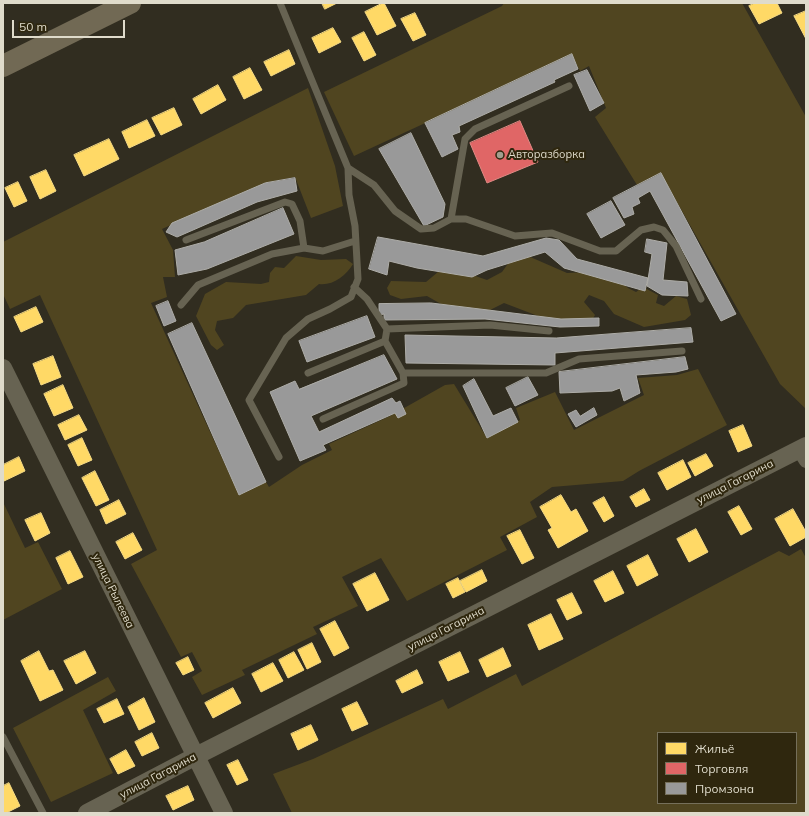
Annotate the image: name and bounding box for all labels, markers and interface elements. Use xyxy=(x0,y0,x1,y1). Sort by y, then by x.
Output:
scale bar xyxy=(14,12,127,38)
text: 50 m xyxy=(19,19,47,34)
place label: Авторазборка xyxy=(508,148,585,162)
marker: Авторазборка xyxy=(495,150,505,160)
street label: улица Гагарина xyxy=(694,457,776,507)
street label: улица Рылеева xyxy=(89,551,137,631)
street label: улица Гагарина xyxy=(405,604,487,654)
legend xyxy=(657,732,797,804)
text: Жильё xyxy=(695,741,734,756)
street label: улица Гагарина xyxy=(118,750,198,802)
text: Торговля xyxy=(695,761,748,776)
text: Промзона xyxy=(695,781,754,796)

